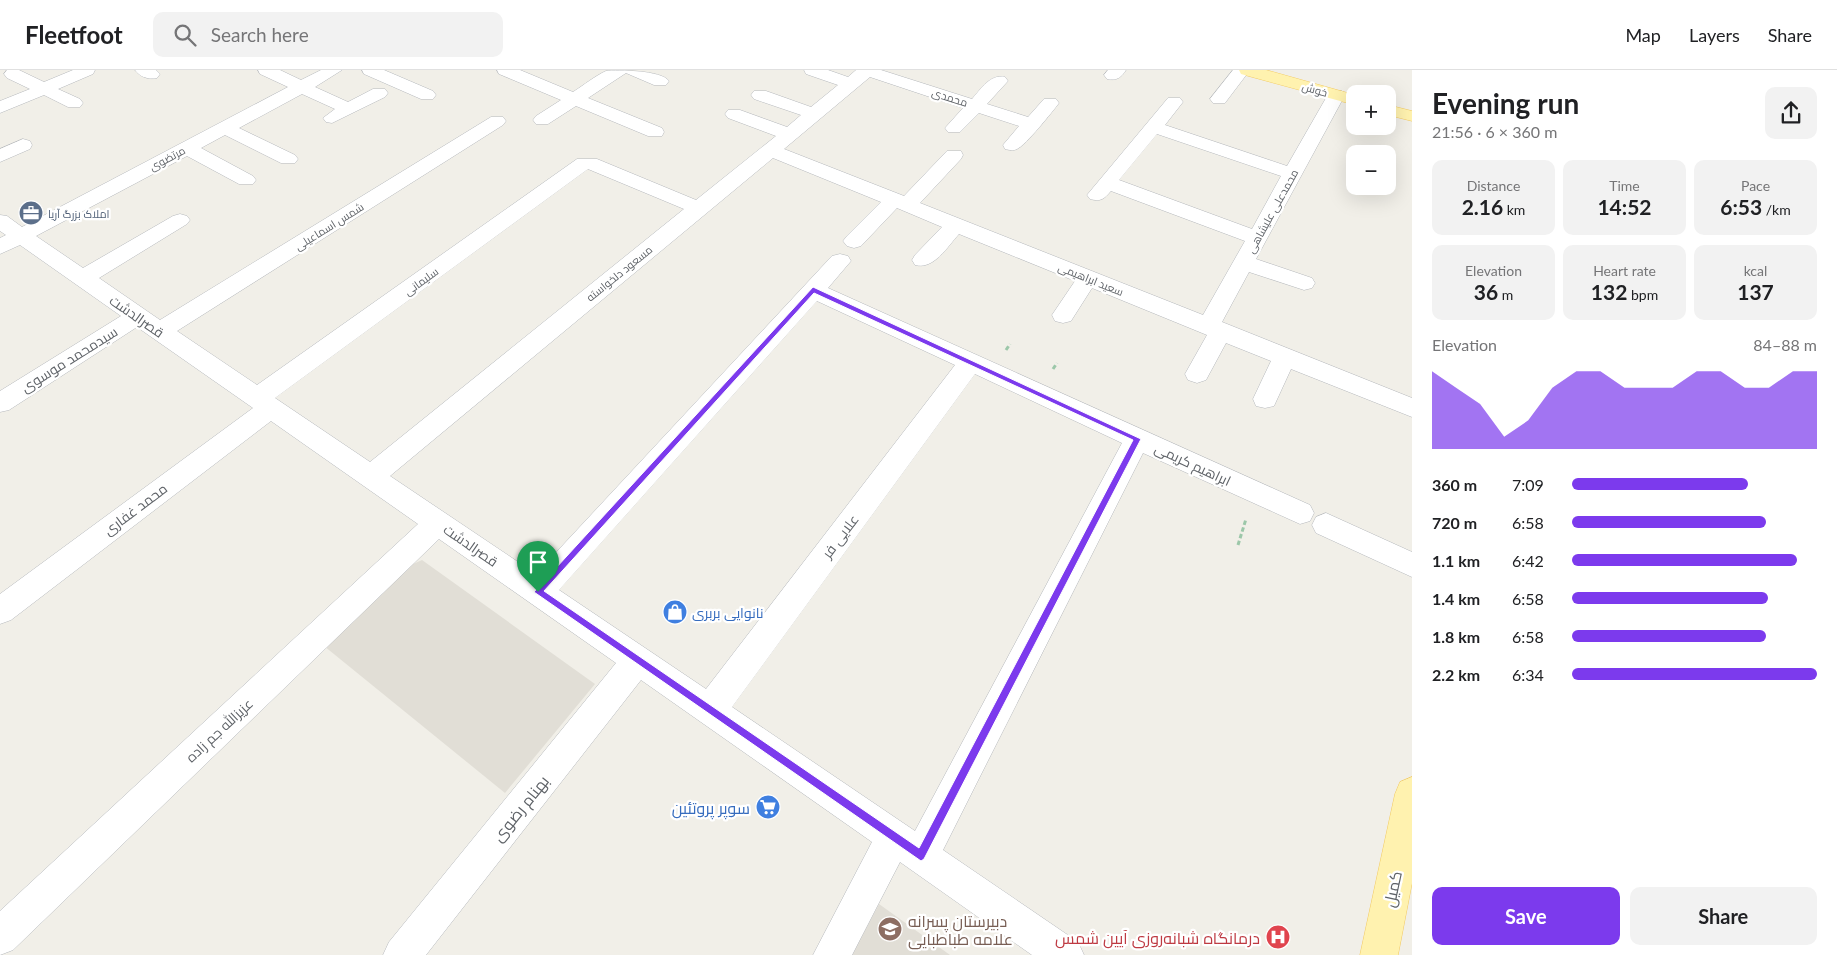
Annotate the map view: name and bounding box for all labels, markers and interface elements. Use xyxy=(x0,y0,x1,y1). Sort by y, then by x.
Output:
search box xyxy=(153,12,503,57)
text: Fleetfoot xyxy=(25,20,123,49)
icon: search xyxy=(171,21,199,49)
text: Search here xyxy=(211,23,309,46)
text: Map xyxy=(1625,24,1661,46)
text: Layers xyxy=(1689,24,1740,46)
text: Share xyxy=(1768,24,1812,46)
street label: خوش xyxy=(1301,79,1329,100)
street label: محمدی xyxy=(930,85,970,110)
map controls xyxy=(1346,85,1396,195)
button: + xyxy=(1346,85,1396,135)
text: Evening run xyxy=(1432,86,1579,120)
button: share xyxy=(1765,87,1817,139)
text: 21:56 · 6 × 360 m xyxy=(1432,122,1557,141)
street label: مرتضوی xyxy=(147,143,188,174)
button: − xyxy=(1346,145,1396,195)
street label: محمدعلی علیشاهی xyxy=(1244,167,1301,256)
text: Distance xyxy=(1467,177,1520,194)
text: Time xyxy=(1609,177,1640,194)
text: Pace xyxy=(1741,177,1770,194)
text: 2.16 xyxy=(1462,194,1503,219)
text: 14:52 xyxy=(1597,194,1652,219)
text: 6:53 xyxy=(1720,194,1762,219)
office icon: املاک بزرگ آریا xyxy=(18,200,44,226)
street label: شمس اسماعیلی xyxy=(292,200,366,253)
text: km xyxy=(1503,201,1525,218)
text: /km xyxy=(1762,201,1791,218)
place label: املاک بزرگ آریا xyxy=(48,207,109,221)
street label: مسعود دلخواسته xyxy=(583,242,655,304)
street label: سعید ابراهیمی xyxy=(1056,260,1126,299)
text: Elevation xyxy=(1465,262,1522,279)
text: Heart rate xyxy=(1593,262,1656,279)
text: kcal xyxy=(1744,262,1767,279)
street label: سلیمانی xyxy=(401,264,441,299)
text: 36 xyxy=(1474,279,1498,304)
text: 132 xyxy=(1591,279,1627,304)
text: 137 xyxy=(1737,279,1774,304)
text: m xyxy=(1498,286,1513,303)
text: bpm xyxy=(1627,286,1658,303)
street label: قصرالدشت xyxy=(107,291,167,341)
street label: سیدمحمد موسوی xyxy=(18,323,120,395)
text: Elevation xyxy=(1432,335,1497,354)
text: 84–88 m xyxy=(1753,335,1817,354)
street label: ابراهیم کریمی xyxy=(1151,439,1234,491)
text: 360 m xyxy=(1432,475,1477,494)
text: 7:09 xyxy=(1512,475,1544,494)
street label: محمد غفاری xyxy=(100,479,170,539)
street label: علایی فر xyxy=(818,511,862,562)
text: 720 m xyxy=(1432,513,1477,532)
text: 6:58 xyxy=(1512,513,1544,532)
street label: قصرالدشت xyxy=(441,520,501,570)
pin xyxy=(517,541,559,592)
icon: arrive xyxy=(524,548,552,576)
text: 1.1 km xyxy=(1432,551,1480,570)
text: 6:42 xyxy=(1512,551,1544,570)
text: 1.4 km xyxy=(1432,589,1480,608)
text: 6:58 xyxy=(1512,589,1544,608)
shop icon: نانوایی بربری xyxy=(662,599,688,625)
place label: نانوایی بربری xyxy=(692,604,764,621)
text: 1.8 km xyxy=(1432,627,1480,646)
text: 6:58 xyxy=(1512,627,1544,646)
text: 2.2 km xyxy=(1432,665,1480,684)
text: 6:34 xyxy=(1512,665,1544,684)
street label: عزیزالله جم زاده xyxy=(182,695,257,767)
street label: بهنام رضوی xyxy=(488,771,555,847)
supermarket icon: سوپر پروتئین xyxy=(755,794,781,820)
place label: سوپر پروتئین xyxy=(672,798,750,820)
street label: کمیل xyxy=(1379,869,1407,909)
button: Save xyxy=(1432,887,1620,945)
button: Share xyxy=(1630,887,1817,945)
place label: دبیرستان پسرانه علامه طباطبایی xyxy=(908,911,1013,950)
school or university icon: دبیرستان پسرانه علامه طباطبایی xyxy=(877,916,903,942)
hospital icon: درمانگاه شبانه‌روزی آیین شمس xyxy=(1265,924,1291,950)
place label: درمانگاه شبانه‌روزی آیین شمس xyxy=(1055,928,1260,949)

